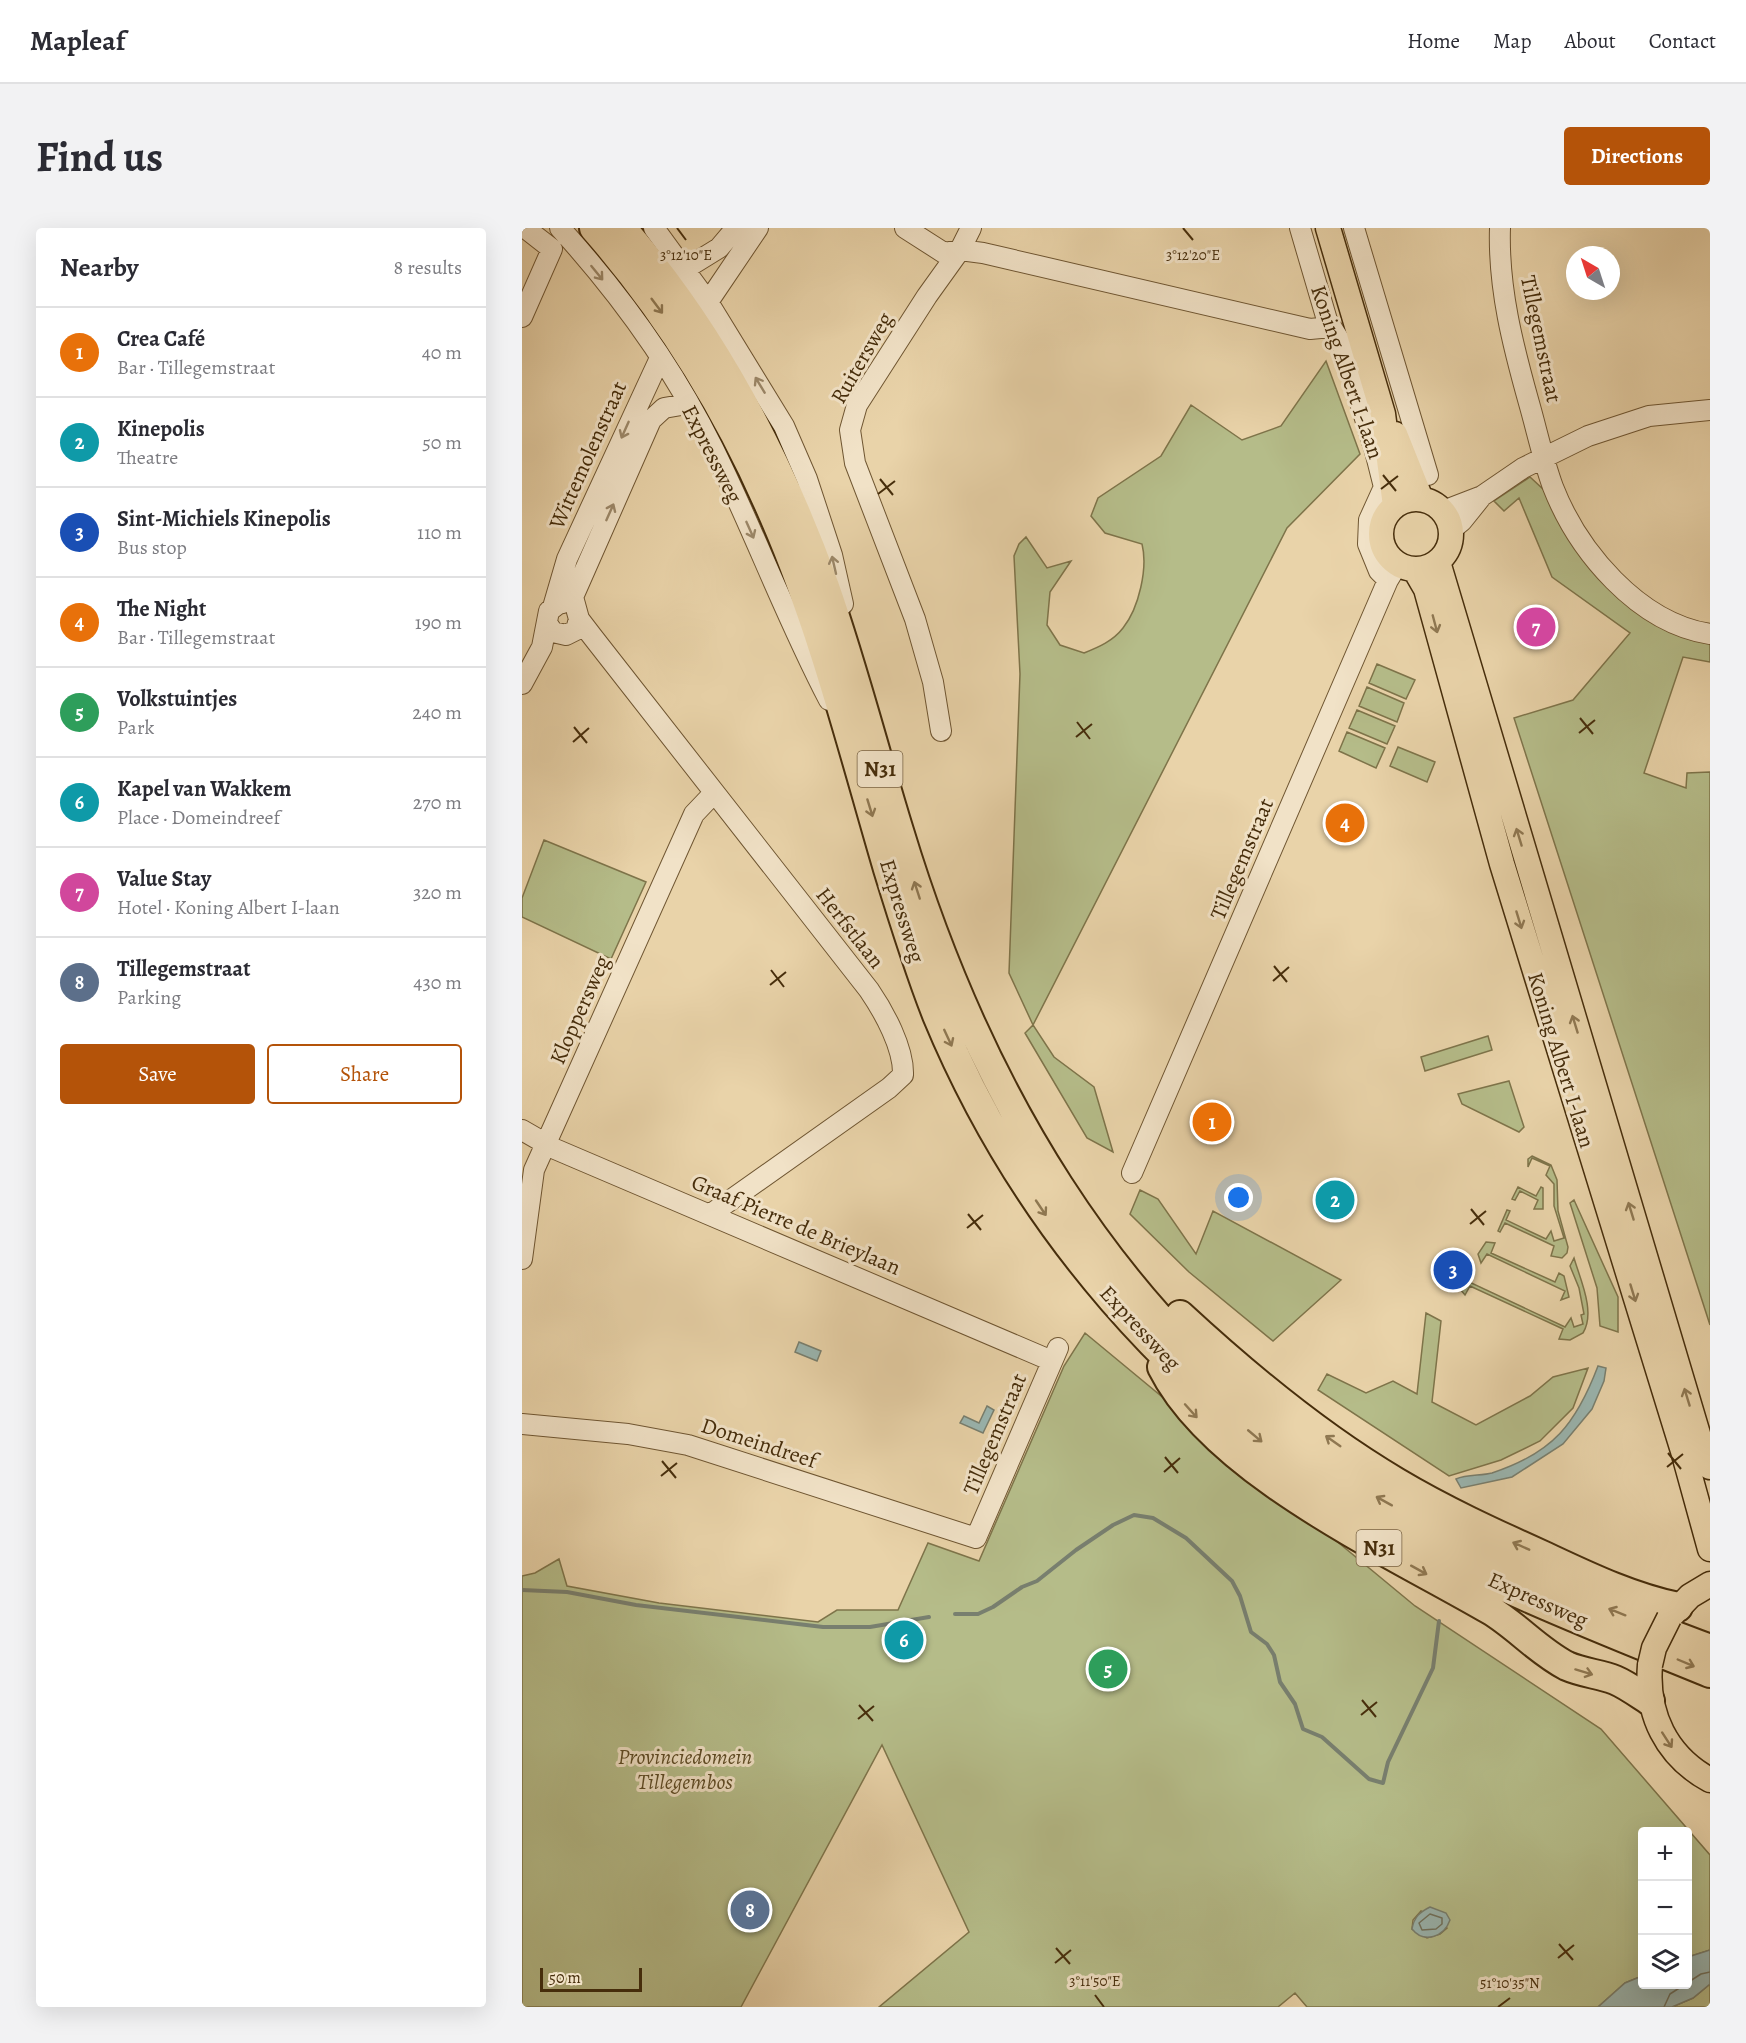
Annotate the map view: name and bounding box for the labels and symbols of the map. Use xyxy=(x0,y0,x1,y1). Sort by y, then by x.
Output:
text: 3°12'10"E xyxy=(660,245,712,265)
text: 3°12'20"E xyxy=(1166,245,1220,265)
north arrow xyxy=(1566,246,1620,300)
one-way arrow xyxy=(591,265,604,281)
street label: Tillegemstraat xyxy=(1513,273,1569,405)
street label: Koning Albert I-laan xyxy=(1303,281,1391,463)
one-way arrow xyxy=(650,298,663,314)
street label: Ruitersweg xyxy=(824,307,900,409)
street label: Wittemolenstraat xyxy=(542,376,634,535)
one-way arrow xyxy=(753,377,765,394)
street label: Expressweg xyxy=(674,400,750,508)
one-way arrow xyxy=(619,420,631,438)
one-way arrow xyxy=(605,503,616,522)
one-way arrow xyxy=(745,520,756,538)
one-way arrow xyxy=(828,555,839,575)
pin: 7 xyxy=(1516,604,1556,650)
one-way arrow xyxy=(1430,614,1441,633)
road number: N31 xyxy=(858,751,902,787)
street label: Tillegemstraat xyxy=(1203,794,1281,924)
one-way arrow xyxy=(865,798,876,817)
pin: 4 xyxy=(1326,800,1364,846)
one-way arrow xyxy=(1513,828,1524,847)
street label: Expressweg xyxy=(872,856,932,966)
street label: Herfstlaan xyxy=(809,881,891,975)
one-way arrow xyxy=(911,881,922,900)
one-way arrow xyxy=(1514,910,1525,929)
street label: Kloppersweg xyxy=(543,951,617,1069)
street label: Koning Albert I-laan xyxy=(1520,968,1602,1152)
one-way arrow xyxy=(1569,1015,1580,1034)
one-way arrow xyxy=(942,1028,954,1046)
pin: 1 xyxy=(1192,1100,1232,1144)
street label: Graaf Pierre de Brieylaan xyxy=(687,1167,905,1283)
pin: 2 xyxy=(1316,1178,1354,1222)
your location xyxy=(1224,1183,1253,1212)
one-way arrow xyxy=(1035,1200,1047,1216)
one-way arrow xyxy=(1625,1202,1636,1221)
pin: 3 xyxy=(1434,1248,1472,1292)
street label: Expressweg xyxy=(1093,1279,1187,1377)
one-way arrow xyxy=(1629,1283,1640,1302)
street label: Tillegemstraat xyxy=(956,1369,1034,1499)
one-way arrow xyxy=(1681,1388,1692,1407)
one-way arrow xyxy=(1184,1403,1198,1418)
street label: Domeindreef xyxy=(697,1410,823,1477)
one-way arrow xyxy=(1247,1429,1262,1443)
one-way arrow xyxy=(1325,1435,1341,1447)
one-way arrow xyxy=(1376,1495,1393,1507)
road number: N31 xyxy=(1356,1530,1402,1566)
one-way arrow xyxy=(1512,1539,1530,1551)
one-way arrow xyxy=(1409,1565,1427,1576)
street label: Expressweg xyxy=(1483,1565,1593,1635)
one-way arrow xyxy=(1608,1606,1626,1617)
pin: 6 xyxy=(884,1618,923,1662)
pin: 5 xyxy=(1088,1646,1128,1692)
one-way arrow xyxy=(1676,1658,1694,1669)
one-way arrow xyxy=(1574,1667,1593,1678)
one-way arrow xyxy=(1660,1732,1673,1749)
park label: Provinciedomein Tillegembos xyxy=(618,1742,752,1797)
pin: 8 xyxy=(730,1888,770,1932)
scale bar xyxy=(540,1965,642,1992)
text: 3°11'50"E xyxy=(1069,1971,1121,1991)
text: 51°10'35"N xyxy=(1480,1973,1540,1993)

